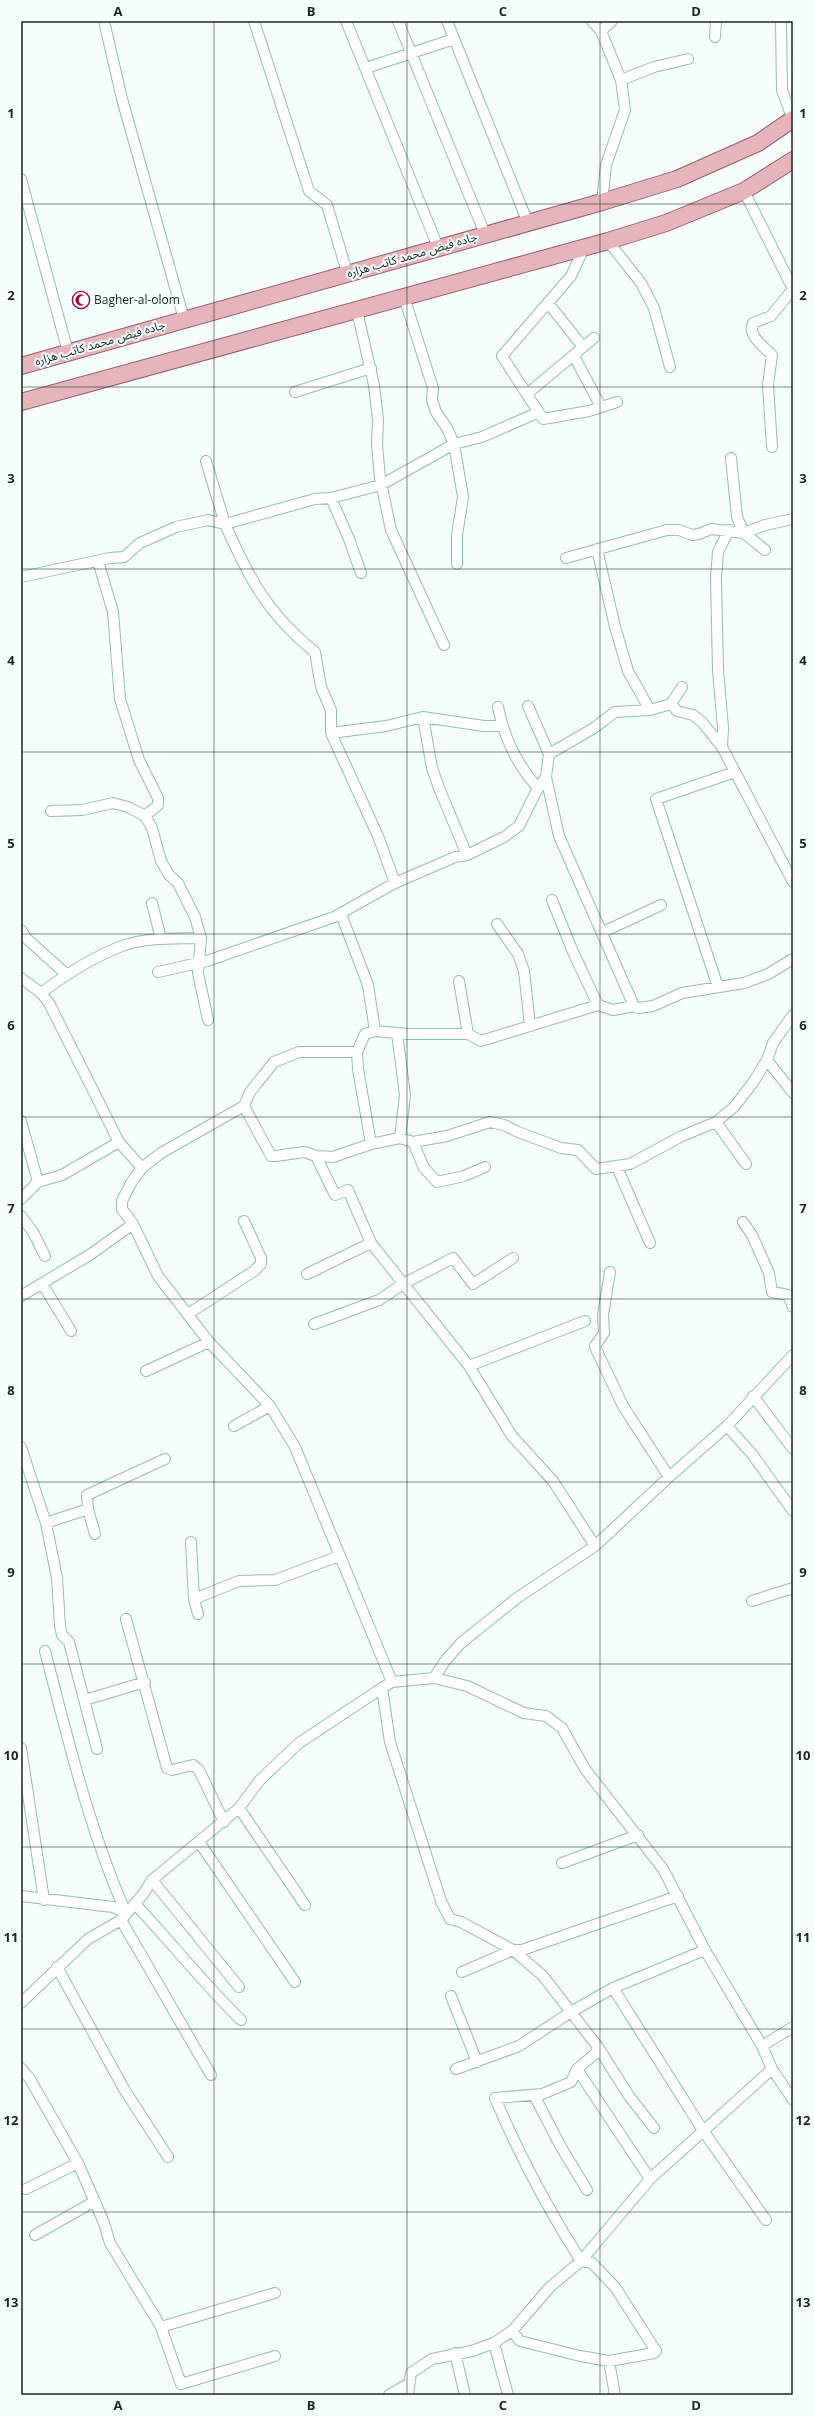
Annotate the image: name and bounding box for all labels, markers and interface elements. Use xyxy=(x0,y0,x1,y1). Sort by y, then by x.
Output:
text: A xyxy=(114,2,123,20)
text: B xyxy=(307,2,316,20)
text: C xyxy=(499,2,507,20)
text: D xyxy=(691,2,701,20)
text: 1 xyxy=(7,104,15,122)
text: 1 xyxy=(799,104,807,122)
street label: جاده فیض محمد کاتب هزاره xyxy=(345,228,479,281)
text: 2 xyxy=(7,286,15,304)
text: 2 xyxy=(799,286,807,304)
mosque icon: Bagher-al-olom xyxy=(71,290,91,310)
place label: Bagher-al-olom xyxy=(94,291,180,308)
street label: جاده فیض محمد کاتب هزاره xyxy=(33,316,167,369)
text: 3 xyxy=(7,469,15,487)
text: 3 xyxy=(799,469,807,487)
text: 4 xyxy=(7,651,15,669)
text: 4 xyxy=(799,651,807,669)
text: 5 xyxy=(7,834,15,852)
text: 5 xyxy=(799,834,807,852)
text: 6 xyxy=(7,1016,15,1034)
text: 6 xyxy=(799,1016,807,1034)
text: 7 xyxy=(7,1199,15,1217)
text: 7 xyxy=(799,1199,807,1217)
text: 8 xyxy=(7,1381,15,1399)
text: 8 xyxy=(799,1381,807,1399)
text: 9 xyxy=(7,1563,15,1581)
text: 9 xyxy=(799,1563,807,1581)
text: 10 xyxy=(4,1746,18,1764)
text: 10 xyxy=(796,1746,810,1764)
text: 11 xyxy=(4,1928,18,1946)
text: 11 xyxy=(796,1928,810,1946)
text: 12 xyxy=(4,2111,19,2129)
text: 12 xyxy=(796,2111,811,2129)
text: 13 xyxy=(4,2293,18,2311)
text: 13 xyxy=(796,2293,810,2311)
text: A xyxy=(114,2396,123,2414)
text: B xyxy=(307,2396,316,2414)
text: C xyxy=(499,2396,507,2414)
text: D xyxy=(691,2396,701,2414)

